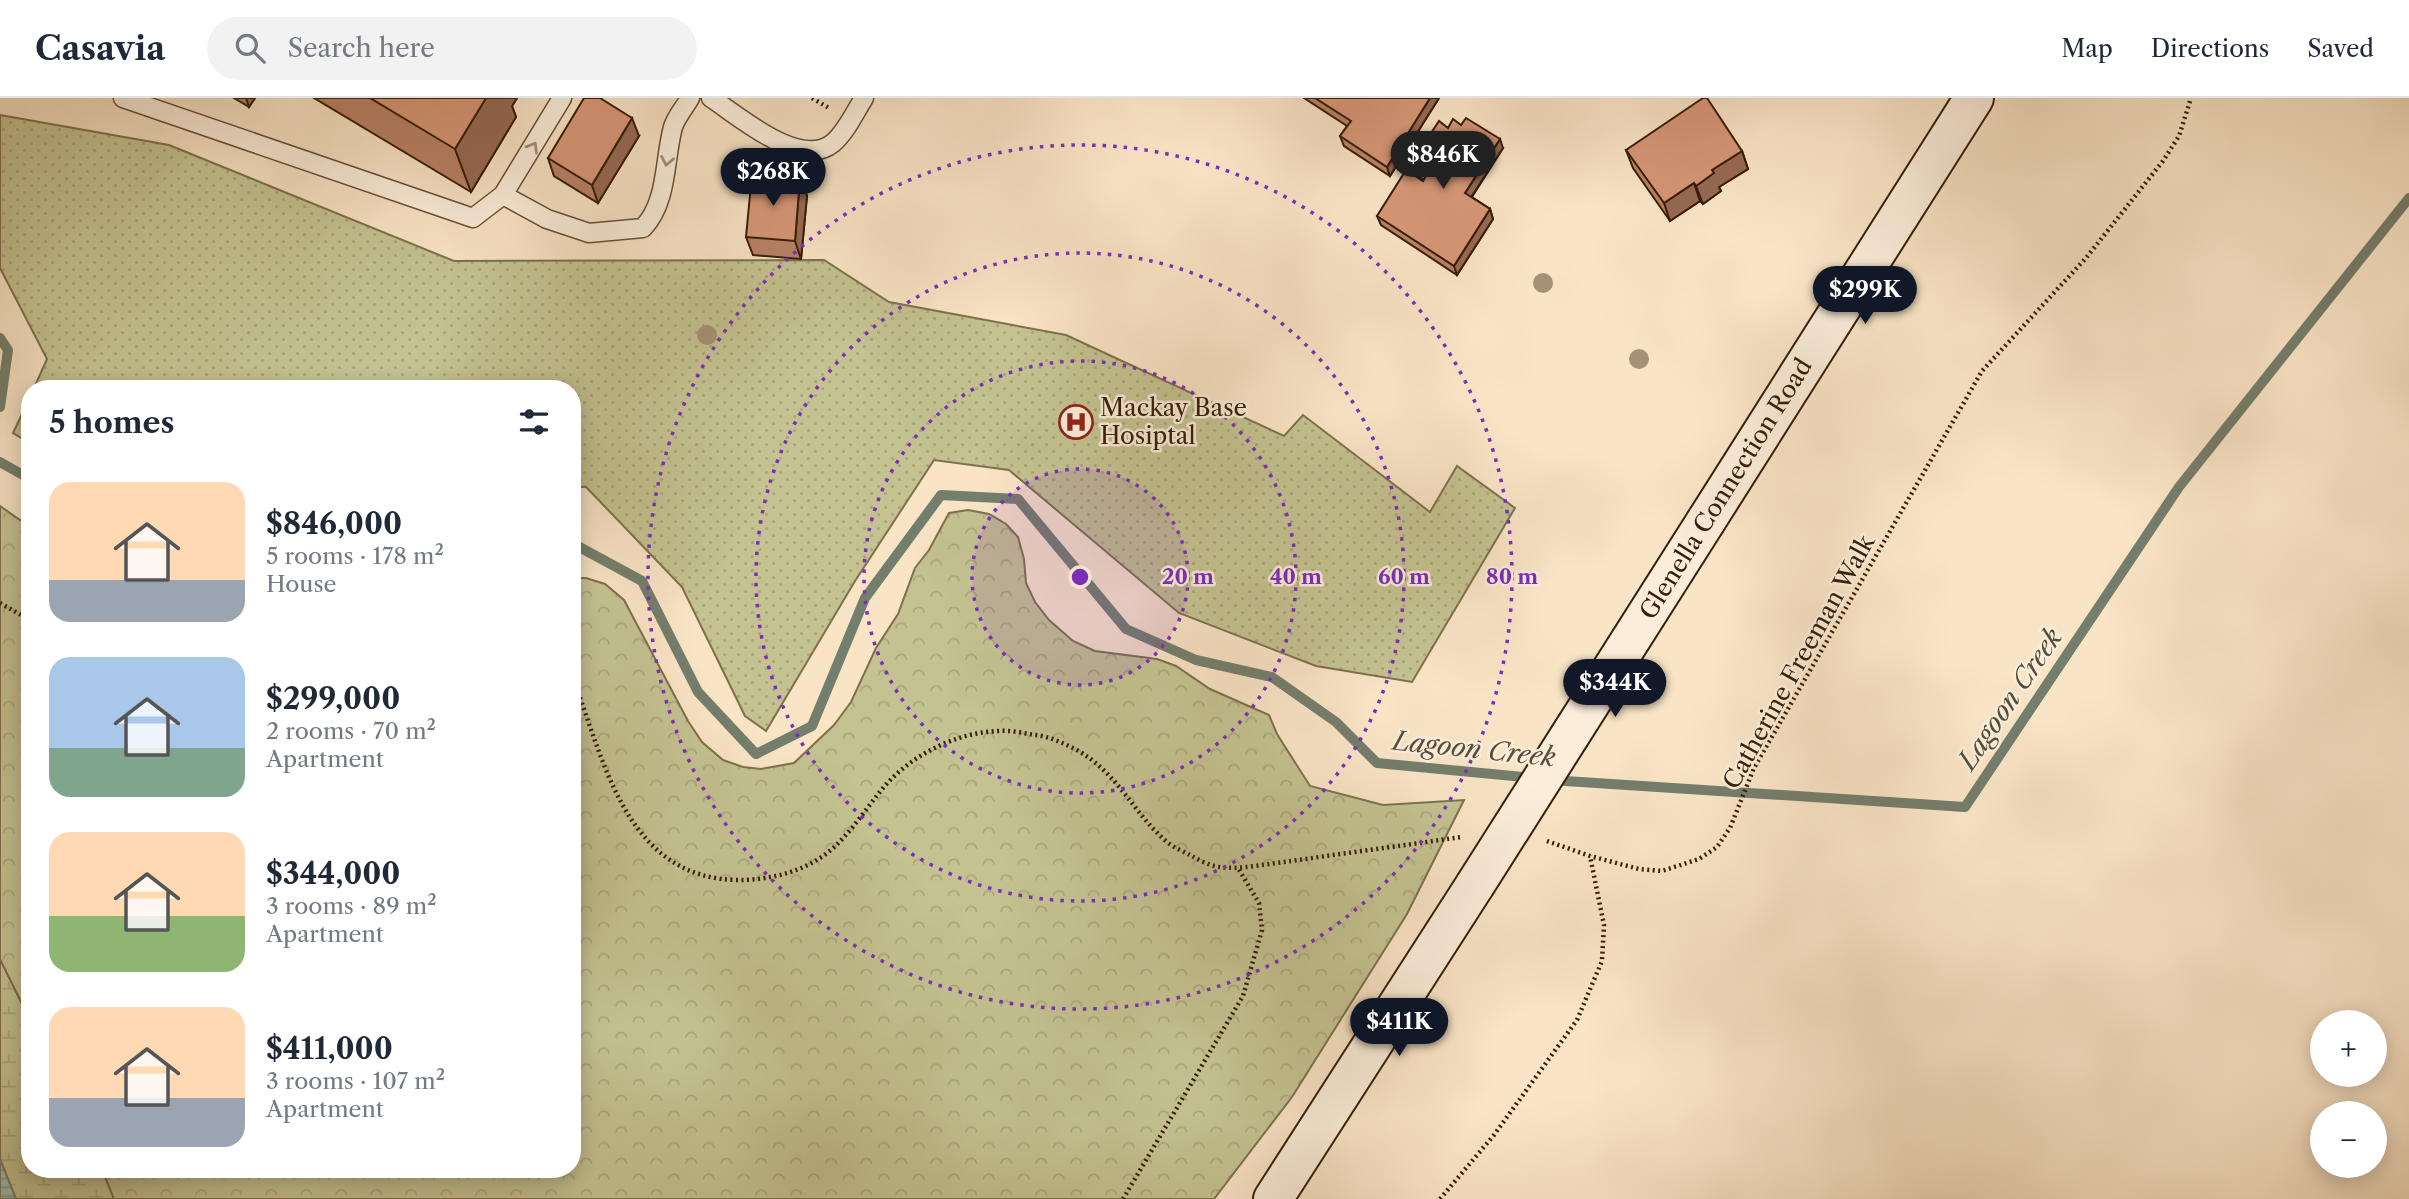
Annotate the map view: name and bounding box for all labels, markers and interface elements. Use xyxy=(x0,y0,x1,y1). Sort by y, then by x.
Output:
search box xyxy=(207,17,697,80)
text: Casavia xyxy=(35,28,165,69)
icon: search xyxy=(231,29,269,67)
text: Search here xyxy=(287,32,435,64)
text: Map xyxy=(2061,34,2113,63)
text: Directions xyxy=(2151,34,2269,63)
text: Saved xyxy=(2307,34,2374,63)
pin: $846K xyxy=(1394,132,1492,191)
text: $846K xyxy=(1407,140,1479,168)
one-way arrow xyxy=(524,141,537,154)
pin: $268K xyxy=(724,148,822,208)
one-way arrow xyxy=(660,155,675,167)
text: $268K xyxy=(737,157,809,185)
pin: $299K xyxy=(1816,266,1914,326)
text: $299K xyxy=(1829,275,1901,303)
street label: Glenella Connection Road xyxy=(1633,353,1818,624)
place label: Mackay Base Hosiptal xyxy=(1100,393,1247,450)
icon: filters xyxy=(515,403,553,441)
hospital icon: Mackay Base Hosiptal xyxy=(1057,403,1095,441)
text: 5 homes xyxy=(49,404,174,441)
text: $846,000 xyxy=(266,505,402,542)
icon: home xyxy=(105,510,189,594)
street label: Catherine Freeman Walk xyxy=(1717,529,1881,794)
text: 5 rooms · 178 m² xyxy=(266,542,444,570)
text: 20 m xyxy=(1162,564,1214,589)
text: 40 m xyxy=(1270,564,1322,589)
text: 60 m xyxy=(1378,564,1430,589)
text: 80 m xyxy=(1486,564,1538,589)
centre of rings xyxy=(1068,565,1092,589)
text: House xyxy=(266,570,336,598)
water label: Lagoon Creek xyxy=(1950,622,2069,777)
pin: $344K xyxy=(1566,660,1664,719)
text: $344K xyxy=(1579,668,1651,696)
text: $299,000 xyxy=(266,680,400,717)
icon: home xyxy=(105,685,189,769)
text: 2 rooms · 70 m² xyxy=(266,717,436,745)
water label: Lagoon Creek xyxy=(1389,724,1558,774)
text: Apartment xyxy=(266,745,384,773)
text: $344,000 xyxy=(266,855,400,892)
icon: home xyxy=(105,860,189,944)
text: 3 rooms · 89 m² xyxy=(266,892,437,920)
text: Apartment xyxy=(266,920,384,948)
pin: $411K xyxy=(1350,998,1448,1058)
text: $411K xyxy=(1366,1007,1432,1035)
map controls xyxy=(2310,1010,2387,1178)
button: + xyxy=(2310,1010,2387,1087)
text: $411,000 xyxy=(266,1030,393,1067)
icon: home xyxy=(105,1035,189,1119)
text: 3 rooms · 107 m² xyxy=(266,1067,445,1095)
text: Apartment xyxy=(266,1095,384,1123)
button: − xyxy=(2310,1101,2387,1178)

